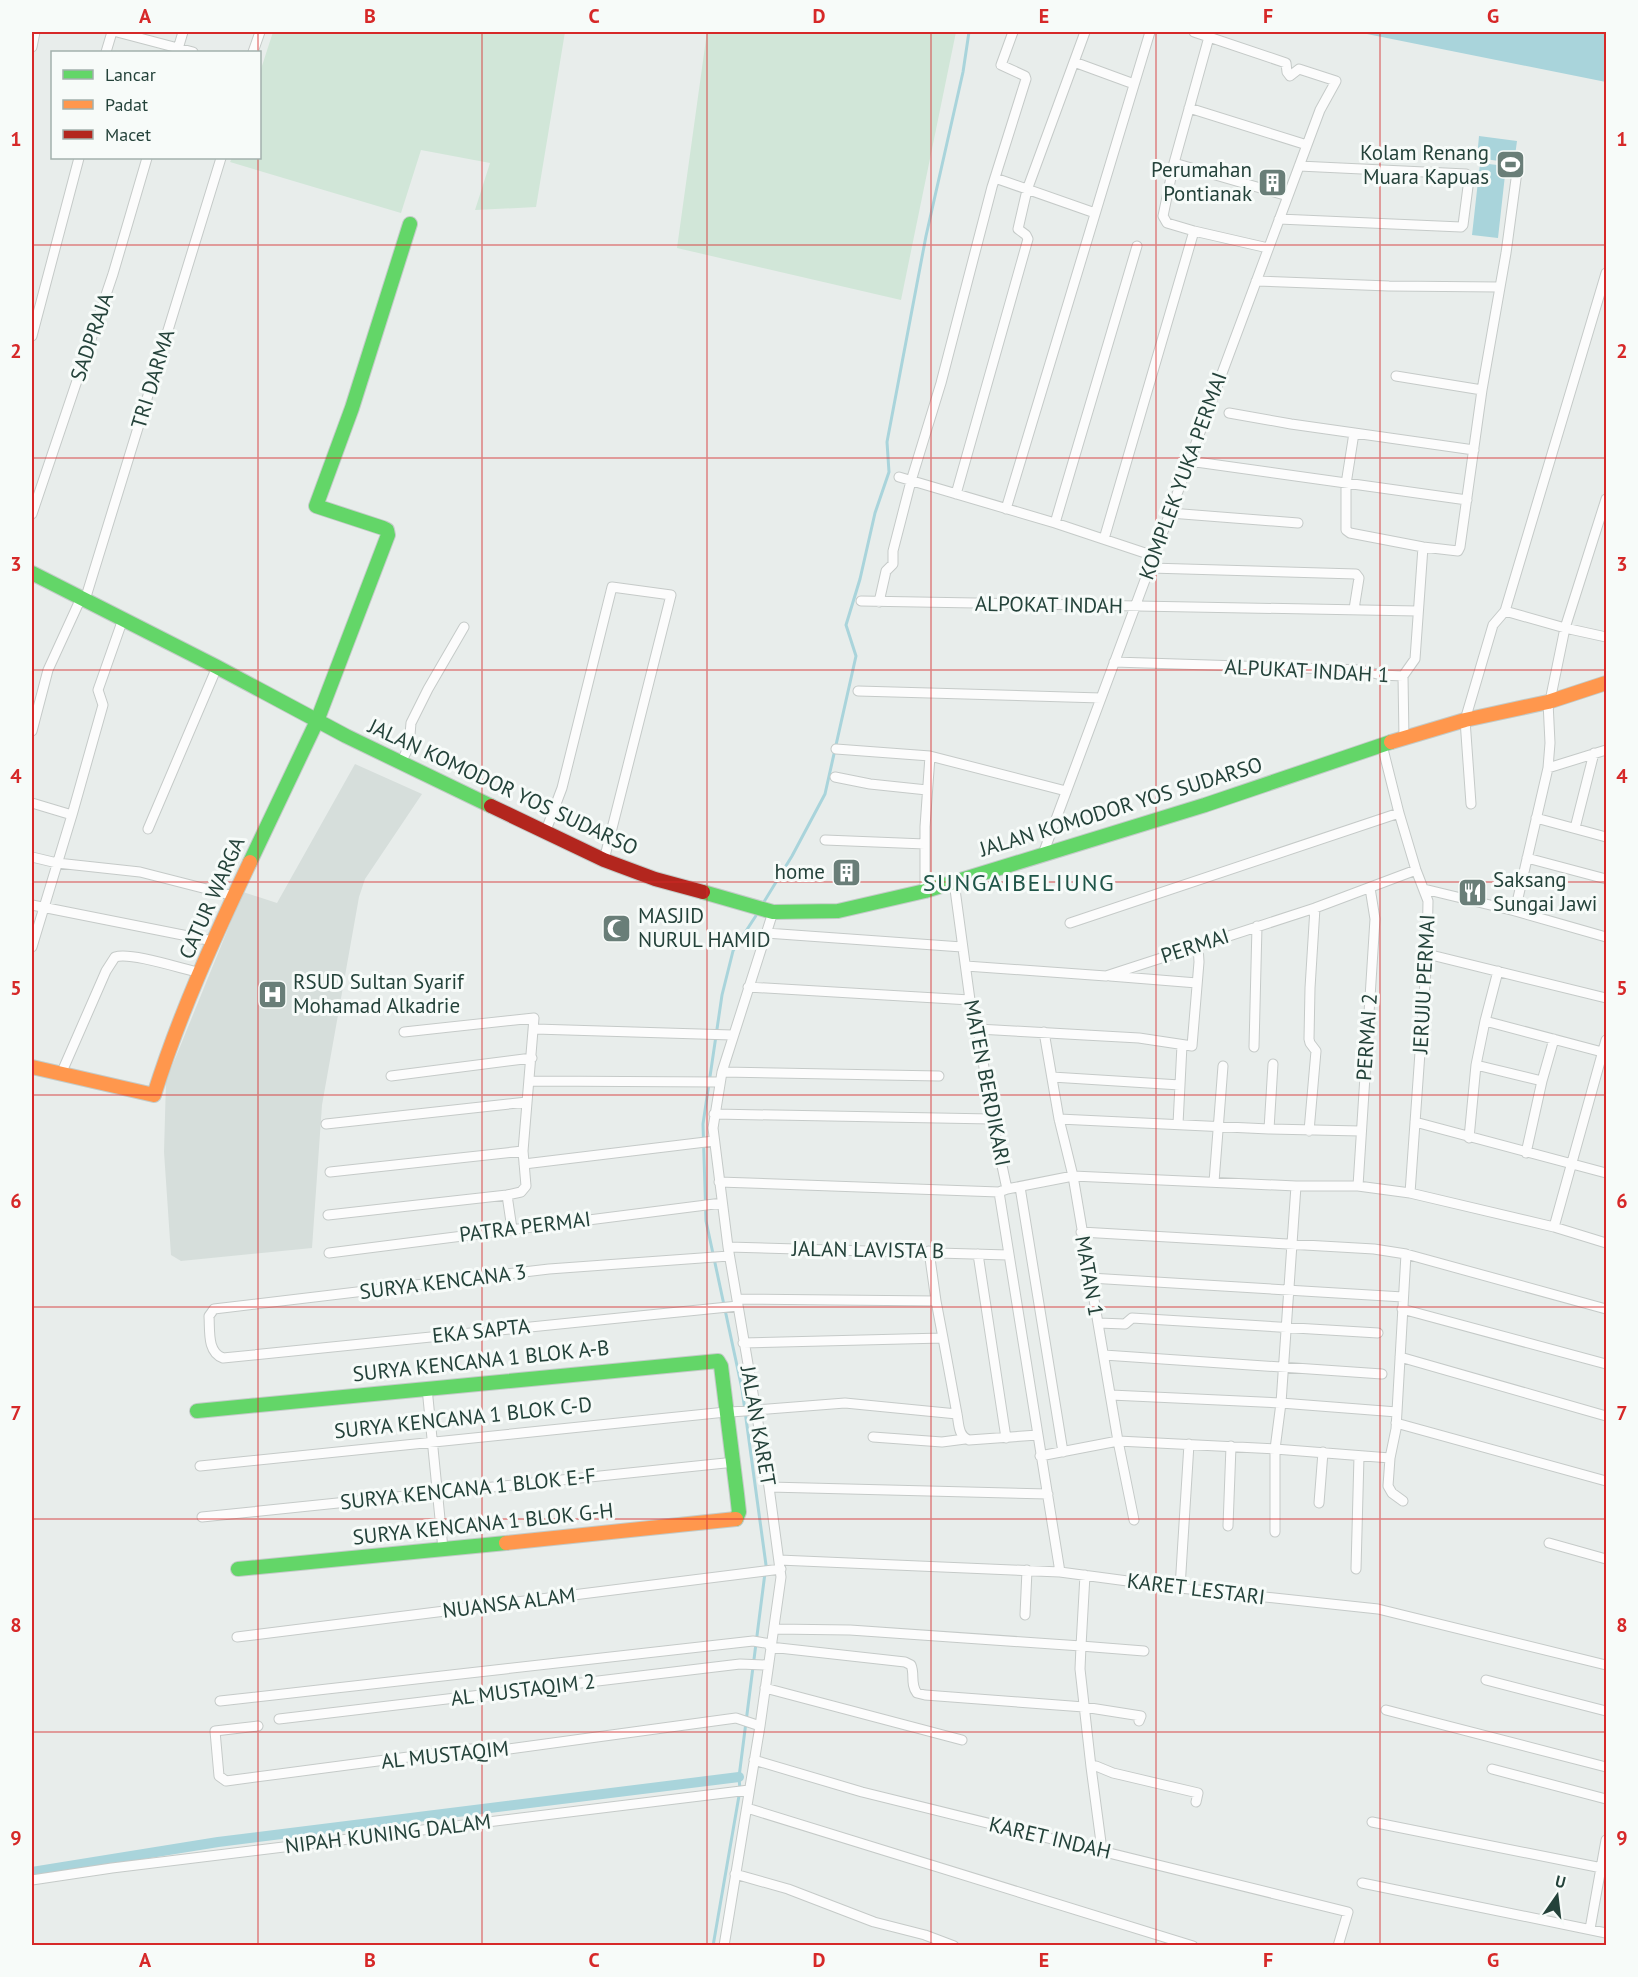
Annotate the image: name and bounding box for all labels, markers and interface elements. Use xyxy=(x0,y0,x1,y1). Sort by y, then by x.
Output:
text: A xyxy=(139,3,152,29)
text: B xyxy=(364,3,376,29)
text: C xyxy=(588,3,600,29)
text: D xyxy=(813,3,826,29)
text: E xyxy=(1039,3,1049,29)
text: F xyxy=(1263,3,1273,29)
text: G xyxy=(1487,3,1499,29)
legend xyxy=(51,51,261,159)
text: Lancar xyxy=(105,63,156,86)
text: Padat xyxy=(105,93,148,116)
text: Macet xyxy=(105,123,151,146)
text: 1 xyxy=(10,126,22,152)
text: 1 xyxy=(1616,126,1628,152)
place label: Kolam Renang Muara Kapuas xyxy=(1360,139,1489,190)
sports icon: Kolam Renang Muara Kapuas xyxy=(1494,149,1526,181)
place label: Perumahan Pontianak xyxy=(1151,156,1252,207)
building icon: Perumahan Pontianak xyxy=(1257,166,1289,198)
street label: SADPRAJA xyxy=(64,288,119,385)
street label: TRI DARMA xyxy=(125,325,181,432)
text: 2 xyxy=(10,338,22,364)
text: 2 xyxy=(1616,338,1628,364)
street label: KOMPLEK YUKA PERMAI xyxy=(1132,368,1233,583)
text: 3 xyxy=(10,551,22,577)
text: 3 xyxy=(1616,551,1628,577)
street label: ALPOKAT INDAH xyxy=(975,590,1123,619)
street label: ALPUKAT INDAH 1 xyxy=(1224,653,1390,688)
street label: JALAN KOMODOR YOS SUDARSO xyxy=(363,712,642,861)
street label: JALAN KOMODOR YOS SUDARSO xyxy=(975,751,1266,863)
text: 4 xyxy=(10,763,22,789)
text: 4 xyxy=(1616,763,1628,789)
street label: CATUR WARGA xyxy=(173,832,251,963)
building icon: home xyxy=(830,856,862,888)
place label: home xyxy=(775,858,825,885)
place label: Saksang Sungai Jawi xyxy=(1493,866,1597,917)
district label: SUNGAIBELIUNG xyxy=(923,867,1115,898)
restaurant icon: Saksang Sungai Jawi xyxy=(1456,876,1488,908)
place label: MASJID NURUL HAMID xyxy=(638,902,770,953)
mosque icon: MASJID NURUL HAMID xyxy=(601,912,633,944)
street label: JERUJU PERMAI xyxy=(1406,914,1441,1055)
street label: PERMAI xyxy=(1157,922,1233,969)
place label: RSUD Sultan Syarif Mohamad Alkadrie xyxy=(293,968,465,1019)
text: 5 xyxy=(10,975,22,1001)
text: 5 xyxy=(1616,975,1628,1001)
hospital icon: RSUD Sultan Syarif Mohamad Alkadrie xyxy=(256,978,288,1010)
street label: PERMAI 2 xyxy=(1350,992,1383,1082)
street label: MATEN BERDIKARI xyxy=(958,997,1017,1168)
text: 6 xyxy=(10,1188,22,1214)
text: 6 xyxy=(1616,1188,1628,1214)
street label: PATRA PERMAI xyxy=(458,1205,592,1248)
street label: MATAN 1 xyxy=(1069,1234,1110,1318)
street label: JALAN LAVISTA B xyxy=(791,1235,944,1264)
street label: SURYA KENCANA 3 xyxy=(358,1258,528,1305)
street label: EKA SAPTA xyxy=(431,1312,532,1349)
street label: SURYA KENCANA 1 BLOK A-B xyxy=(351,1334,611,1387)
street label: JALAN KARET xyxy=(734,1363,782,1488)
street label: SURYA KENCANA 1 BLOK C-D xyxy=(333,1391,593,1444)
text: 7 xyxy=(10,1400,22,1426)
text: 7 xyxy=(1616,1400,1628,1426)
street label: SURYA KENCANA 1 BLOK E-F xyxy=(339,1462,597,1515)
street label: SURYA KENCANA 1 BLOK G-H xyxy=(351,1496,615,1551)
street label: KARET LESTARI xyxy=(1125,1567,1267,1610)
street label: NUANSA ALAM xyxy=(441,1581,577,1624)
text: 8 xyxy=(10,1612,22,1638)
text: 8 xyxy=(1616,1612,1628,1638)
street label: AL MUSTAQIM 2 xyxy=(449,1667,597,1712)
street label: AL MUSTAQIM xyxy=(380,1734,510,1775)
street label: NIPAH KUNING DALAM xyxy=(283,1807,492,1860)
street label: KARET INDAH xyxy=(986,1810,1114,1865)
text: 9 xyxy=(10,1825,22,1851)
text: 9 xyxy=(1616,1825,1628,1851)
north arrow xyxy=(1527,1866,1587,1926)
text: U xyxy=(1553,1871,1568,1892)
text: A xyxy=(139,1947,152,1973)
text: B xyxy=(364,1947,376,1973)
text: C xyxy=(588,1947,600,1973)
text: D xyxy=(813,1947,826,1973)
text: E xyxy=(1039,1947,1049,1973)
text: F xyxy=(1263,1947,1273,1973)
text: G xyxy=(1487,1947,1499,1973)

